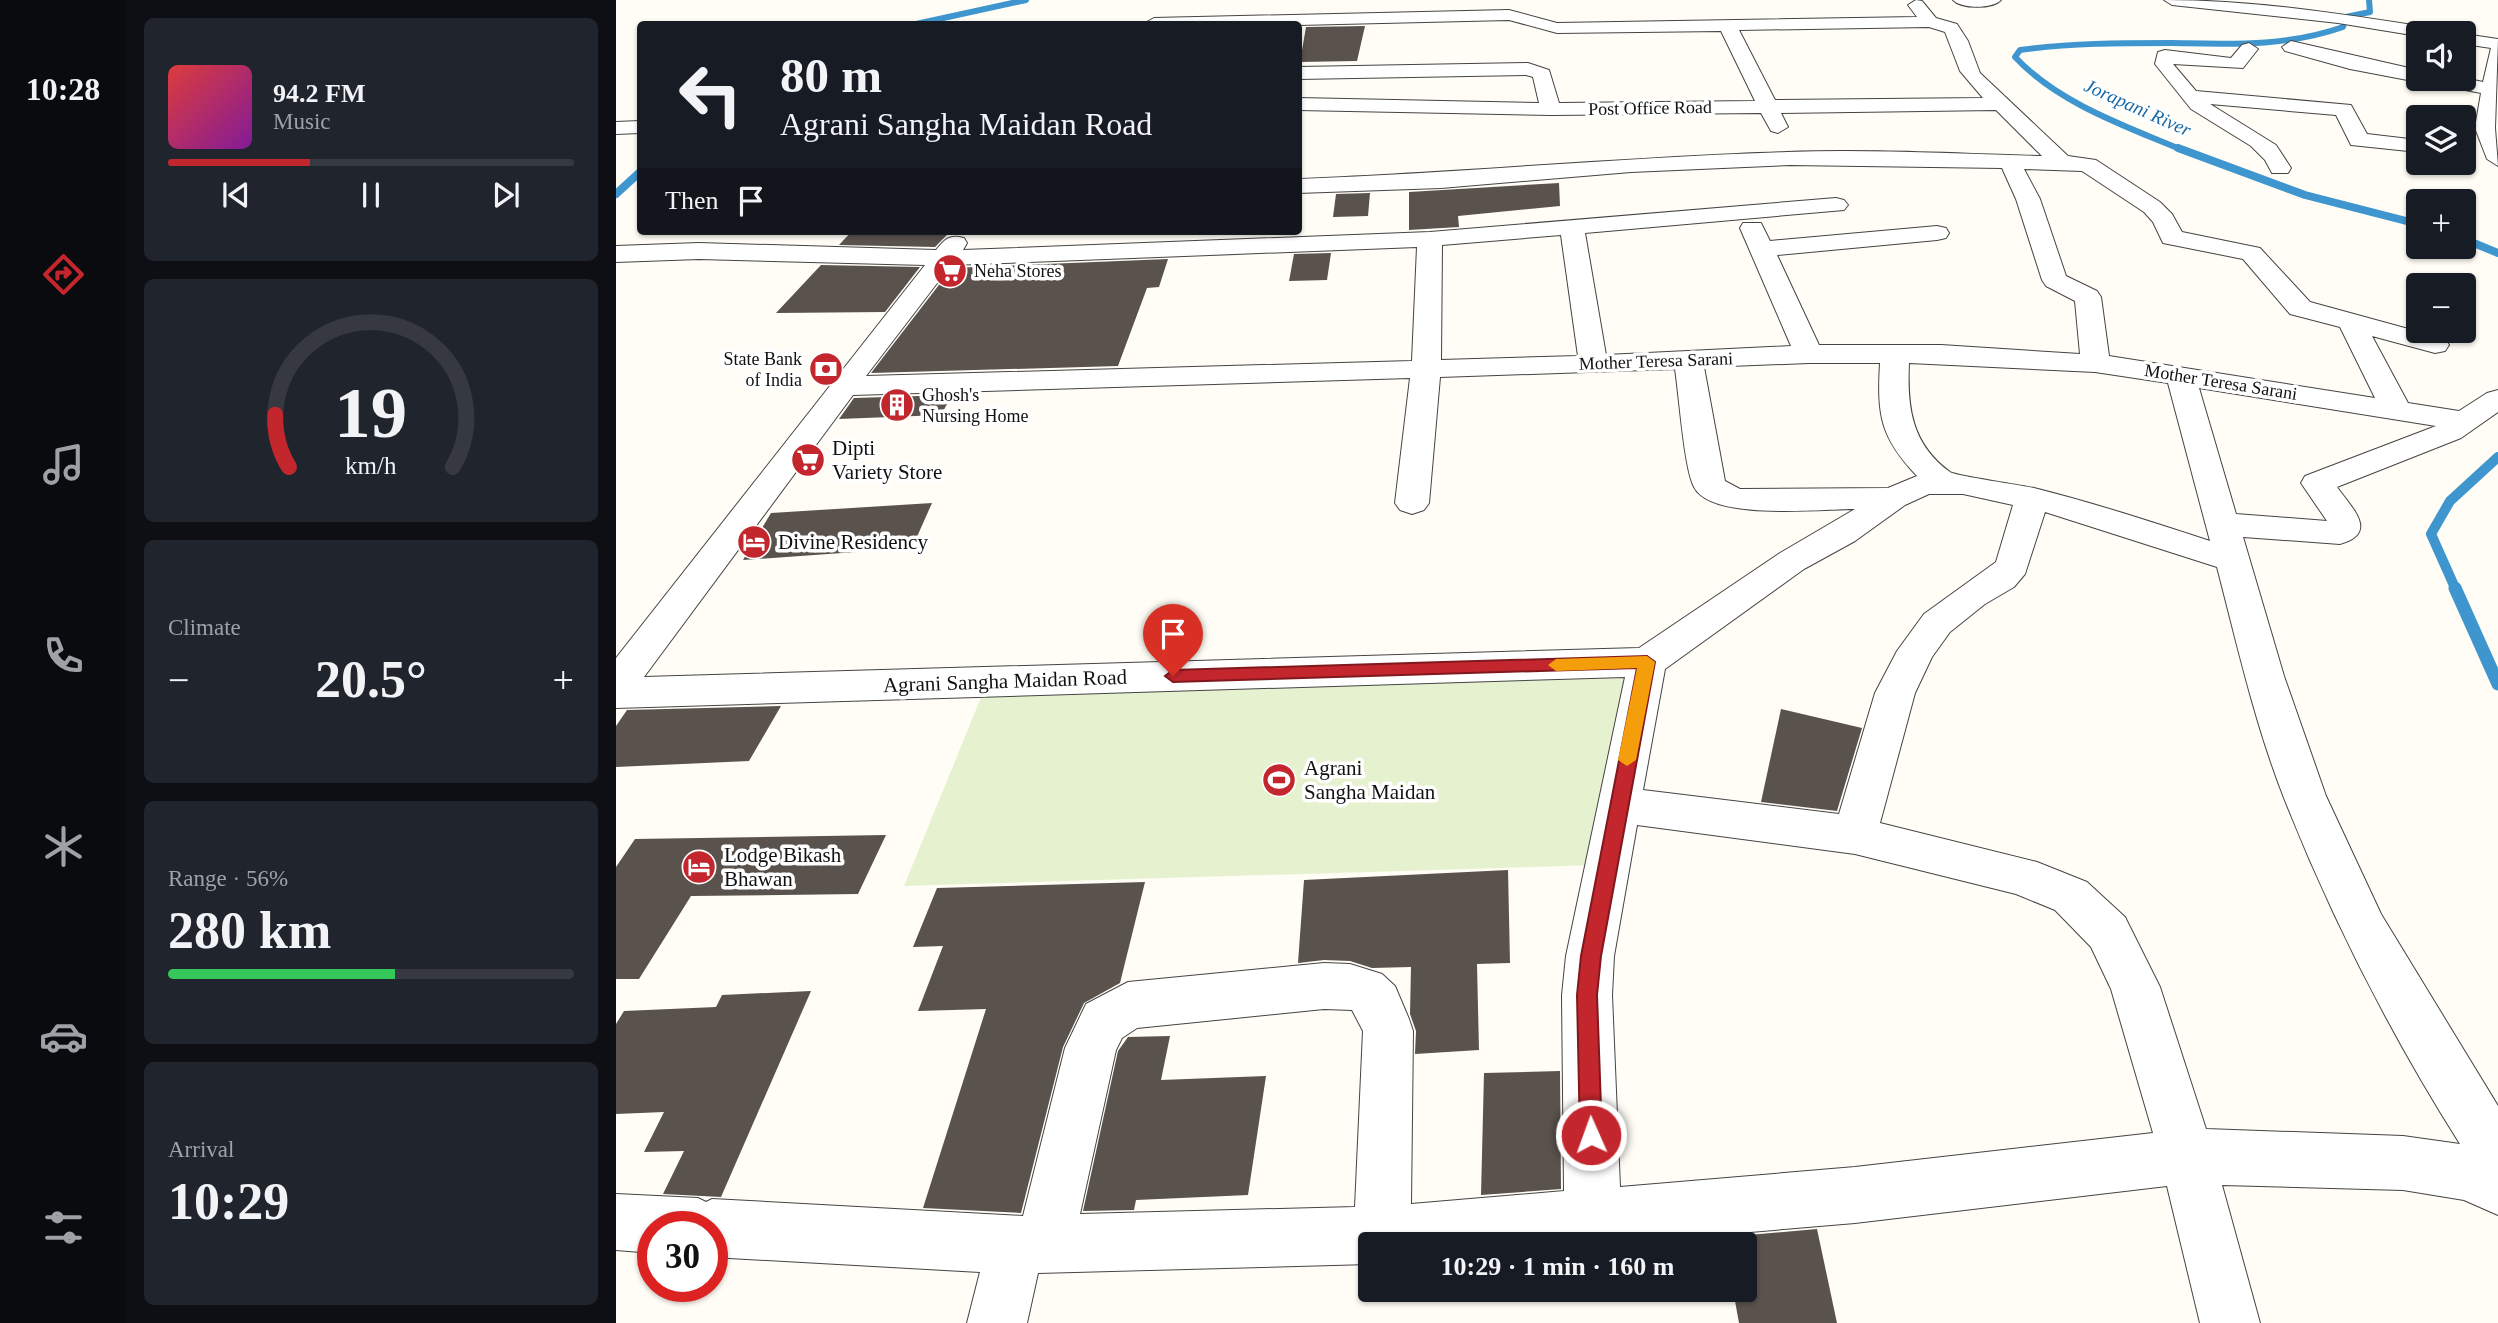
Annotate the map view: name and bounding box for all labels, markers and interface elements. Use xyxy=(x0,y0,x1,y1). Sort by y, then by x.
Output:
map controls xyxy=(2406,21,2476,343)
button: sound xyxy=(2406,21,2476,91)
text: 80 m xyxy=(780,48,882,103)
icon: left xyxy=(665,49,756,140)
text: 10:28 xyxy=(26,71,100,107)
water label: Jorapani River xyxy=(2081,75,2195,141)
text: 94.2 FM xyxy=(273,79,365,108)
street label: Post Office Road xyxy=(1588,97,1712,119)
button: layers xyxy=(2406,105,2476,175)
text: Agrani Sangha Maidan Road xyxy=(780,106,1152,142)
text: Music xyxy=(273,109,331,134)
icon: previous xyxy=(217,176,255,214)
icon: pause xyxy=(352,176,390,214)
icon: next xyxy=(487,176,525,214)
icon: arrive xyxy=(732,182,770,220)
text: Then xyxy=(665,186,718,215)
button: + xyxy=(2406,189,2476,259)
icon: directions xyxy=(39,250,88,299)
supermarket icon: Neha Stores xyxy=(931,252,969,290)
place label: Neha Stores xyxy=(974,261,1061,281)
button: − xyxy=(2406,273,2476,343)
street label: Mother Teresa Sarani xyxy=(1579,348,1733,374)
place label: State Bank of India xyxy=(724,349,802,390)
bank icon: State Bank of India xyxy=(807,350,845,388)
street label: Mother Teresa Sarani xyxy=(2143,360,2299,404)
text: 19 xyxy=(335,372,407,453)
place label: Ghosh's Nursing Home xyxy=(922,385,1029,426)
building icon: Ghosh's Nursing Home xyxy=(878,386,916,424)
place label: Dipti Variety Store xyxy=(832,436,942,484)
icon: music xyxy=(39,440,88,489)
supermarket icon: Dipti Variety Store xyxy=(789,441,827,479)
text: km/h xyxy=(345,451,397,478)
hotel icon: Divine Residency xyxy=(735,523,773,561)
place label: Divine Residency xyxy=(778,530,928,554)
pin xyxy=(1143,604,1203,676)
text: Climate xyxy=(168,615,241,640)
icon: arrive xyxy=(1154,615,1192,653)
icon: phone xyxy=(39,631,88,680)
text: 20.5° xyxy=(315,651,427,708)
text: − xyxy=(168,659,189,701)
text: + xyxy=(553,659,574,701)
street label: Agrani Sangha Maidan Road xyxy=(882,665,1128,697)
place label: Agrani Sangha Maidan xyxy=(1304,756,1436,804)
sports icon: Agrani Sangha Maidan xyxy=(1260,761,1298,799)
icon: climate xyxy=(39,822,88,871)
place label: Lodge Bikash Bhawan xyxy=(724,843,842,891)
hotel icon: Lodge Bikash Bhawan xyxy=(680,848,718,886)
text: Range · 56% xyxy=(168,866,288,891)
text: 280 km xyxy=(168,902,331,959)
icon: car xyxy=(39,1012,88,1061)
position arrow xyxy=(1554,1098,1628,1172)
text: Arrival xyxy=(168,1137,234,1162)
text: 10:29 xyxy=(168,1173,289,1230)
icon: filters xyxy=(39,1203,88,1252)
speed limit sign: 30 xyxy=(637,1211,728,1302)
text: 10:29 · 1 min · 160 m xyxy=(1441,1252,1675,1281)

